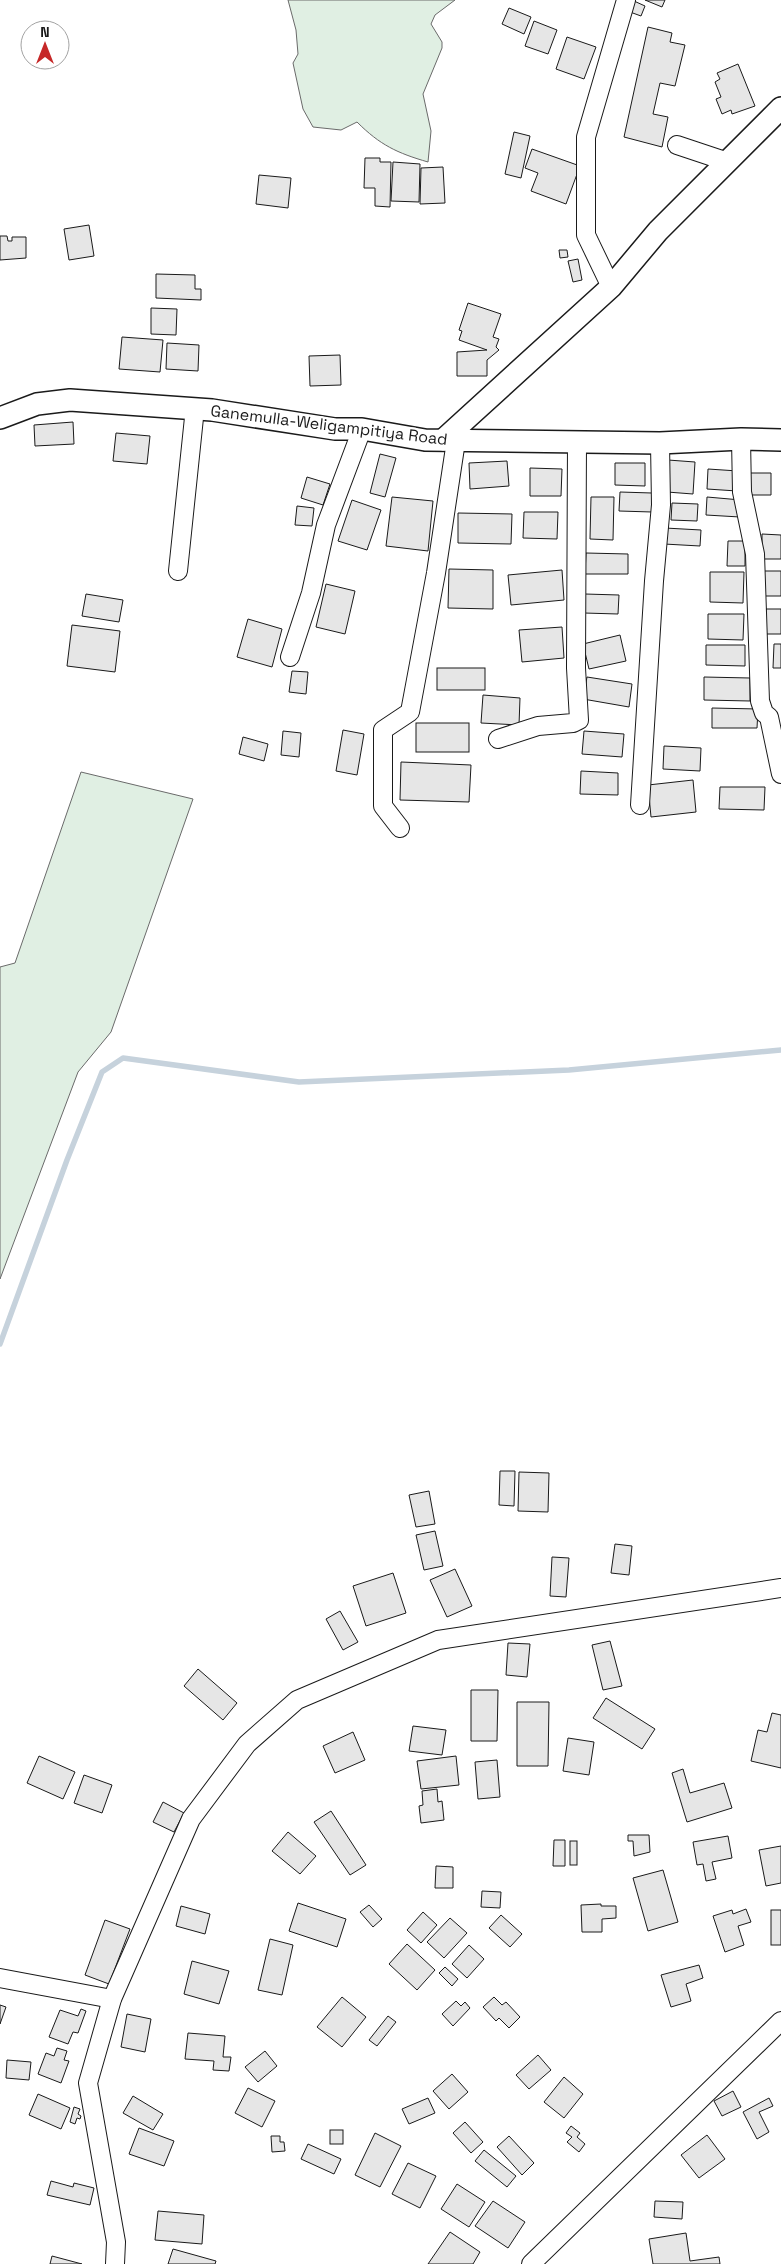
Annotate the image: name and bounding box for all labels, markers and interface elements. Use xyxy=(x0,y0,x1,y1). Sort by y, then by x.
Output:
north arrow xyxy=(20,20,70,70)
text: N xyxy=(40,23,50,41)
street label: Ganemulla-Weligampitiya Road xyxy=(209,400,449,450)

